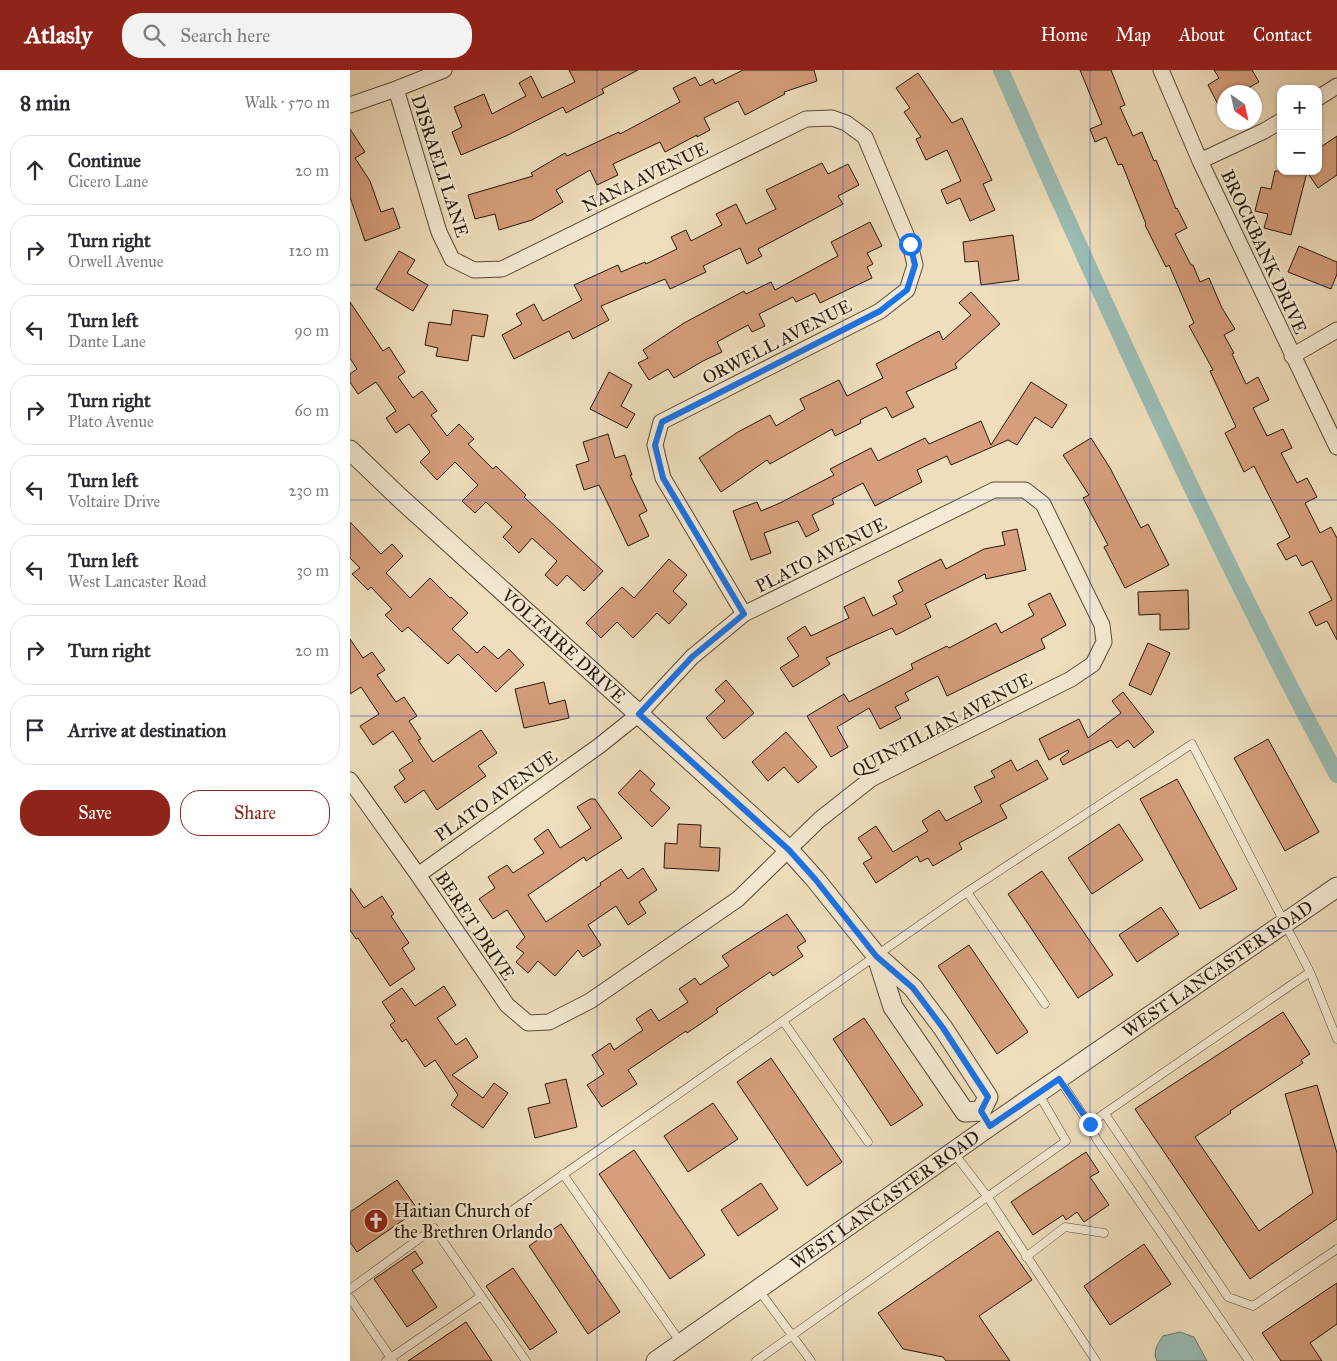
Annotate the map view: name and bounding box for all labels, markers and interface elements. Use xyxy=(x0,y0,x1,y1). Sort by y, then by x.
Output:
search box xyxy=(122,13,472,58)
text: Atlasly xyxy=(25,20,92,50)
icon: search xyxy=(140,21,168,49)
text: Search here xyxy=(180,24,270,47)
text: Home xyxy=(1041,24,1088,46)
text: Map xyxy=(1116,24,1151,46)
text: About xyxy=(1179,24,1225,46)
text: Contact xyxy=(1253,24,1312,46)
north arrow xyxy=(1217,85,1262,130)
map controls xyxy=(1277,85,1322,175)
button: + xyxy=(1277,85,1322,130)
text: 8 min xyxy=(20,90,70,116)
street label: DISRAELI LANE xyxy=(407,92,473,240)
text: Walk · 570 m xyxy=(245,93,330,112)
button: − xyxy=(1277,130,1322,175)
street label: NANA AVENUE xyxy=(579,137,711,217)
text: Continue xyxy=(68,149,141,172)
icon: ahead xyxy=(21,156,49,184)
text: 20 m xyxy=(295,161,329,180)
street label: BROCKBANK DRIVE xyxy=(1216,166,1312,338)
text: Cicero Lane xyxy=(68,172,148,191)
text: Turn right xyxy=(68,229,151,252)
route start xyxy=(899,233,922,256)
icon: right xyxy=(21,236,49,264)
text: 120 m xyxy=(289,241,329,260)
text: Orwell Avenue xyxy=(68,252,163,271)
street label: ORWELL AVENUE xyxy=(699,295,855,389)
text: Turn left xyxy=(68,309,138,332)
icon: left xyxy=(21,316,49,344)
text: 90 m xyxy=(294,321,329,340)
text: Dante Lane xyxy=(68,332,146,351)
text: Turn right xyxy=(68,389,151,412)
icon: right xyxy=(21,396,49,424)
text: 60 m xyxy=(295,401,329,420)
text: Plato Avenue xyxy=(68,412,154,431)
text: Turn left xyxy=(68,469,138,492)
icon: left xyxy=(21,476,49,504)
text: 230 m xyxy=(289,481,329,500)
text: Voltaire Drive xyxy=(68,492,160,511)
street label: PLATO AVENUE xyxy=(752,512,890,598)
text: Turn left xyxy=(68,549,138,572)
icon: left xyxy=(21,556,49,584)
text: 30 m xyxy=(296,561,329,580)
text: West Lancaster Road xyxy=(68,572,207,591)
street label: VOLTAIRE DRIVE xyxy=(496,584,630,708)
icon: right xyxy=(21,636,49,664)
text: Turn right xyxy=(68,639,151,662)
text: 20 m xyxy=(295,641,329,660)
street label: QUINTILIAN AVENUE xyxy=(848,668,1036,782)
icon: arrive xyxy=(21,716,49,744)
text: Arrive at destination xyxy=(68,719,226,742)
street label: PLATO AVENUE xyxy=(431,746,561,846)
button: Save xyxy=(20,790,170,836)
button: Share xyxy=(180,790,330,836)
street label: BERET DRIVE xyxy=(431,868,519,985)
street label: WEST LANCASTER ROAD xyxy=(1118,896,1317,1042)
route end xyxy=(1079,1113,1102,1136)
street label: WEST LANCASTER ROAD xyxy=(786,1126,984,1274)
place label: Haitian Church of the Brethren Orlando xyxy=(394,1200,553,1243)
church icon: Haitian Church of the Brethren Orlando xyxy=(363,1208,389,1234)

